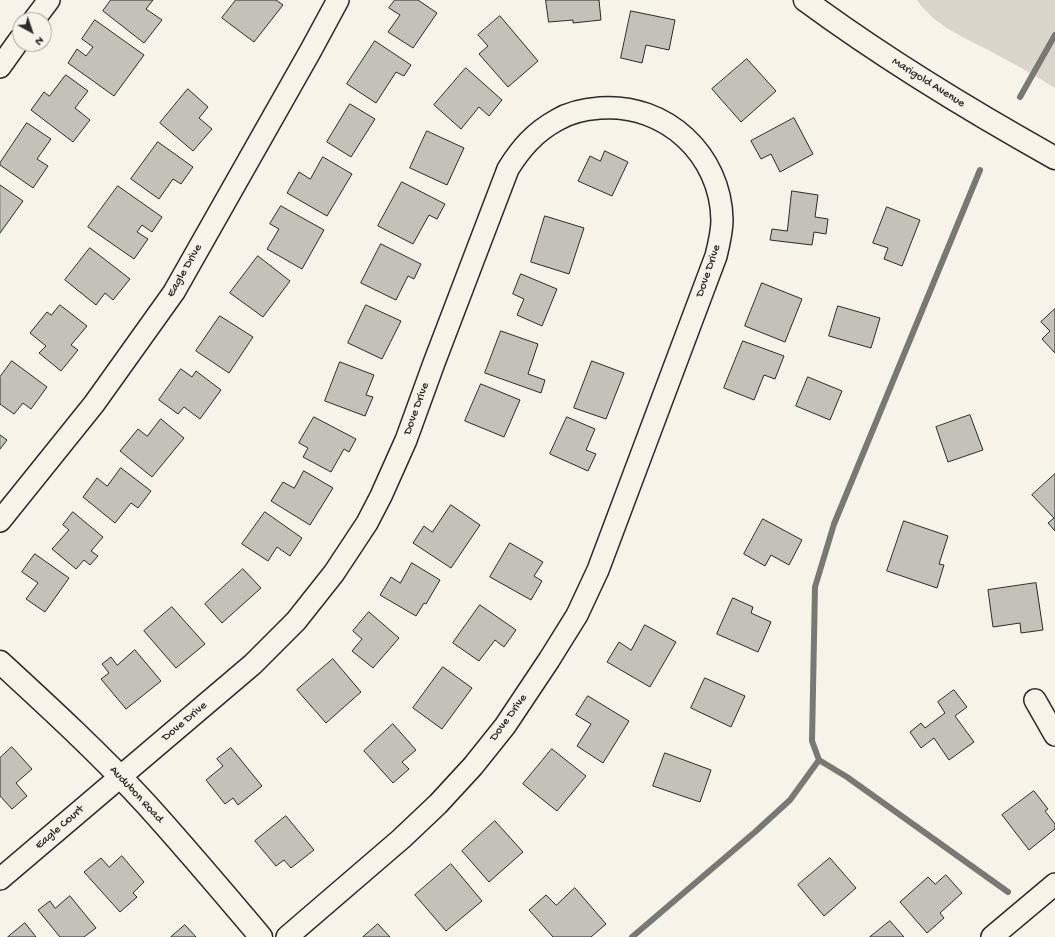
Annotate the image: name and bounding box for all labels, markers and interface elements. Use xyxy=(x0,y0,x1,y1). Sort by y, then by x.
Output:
north arrow xyxy=(12,12,52,52)
text: N xyxy=(32,34,46,47)
street label: Marigold Avenue xyxy=(889,55,967,111)
street label: Eagle Drive xyxy=(164,242,206,300)
street label: Dove Drive xyxy=(693,243,725,299)
street label: Dove Drive xyxy=(401,381,433,437)
street label: Dove Drive xyxy=(487,692,531,744)
street label: Dove Drive xyxy=(159,699,211,745)
street label: Audubon Road xyxy=(106,764,166,826)
street label: Eagle Court xyxy=(33,803,87,853)

